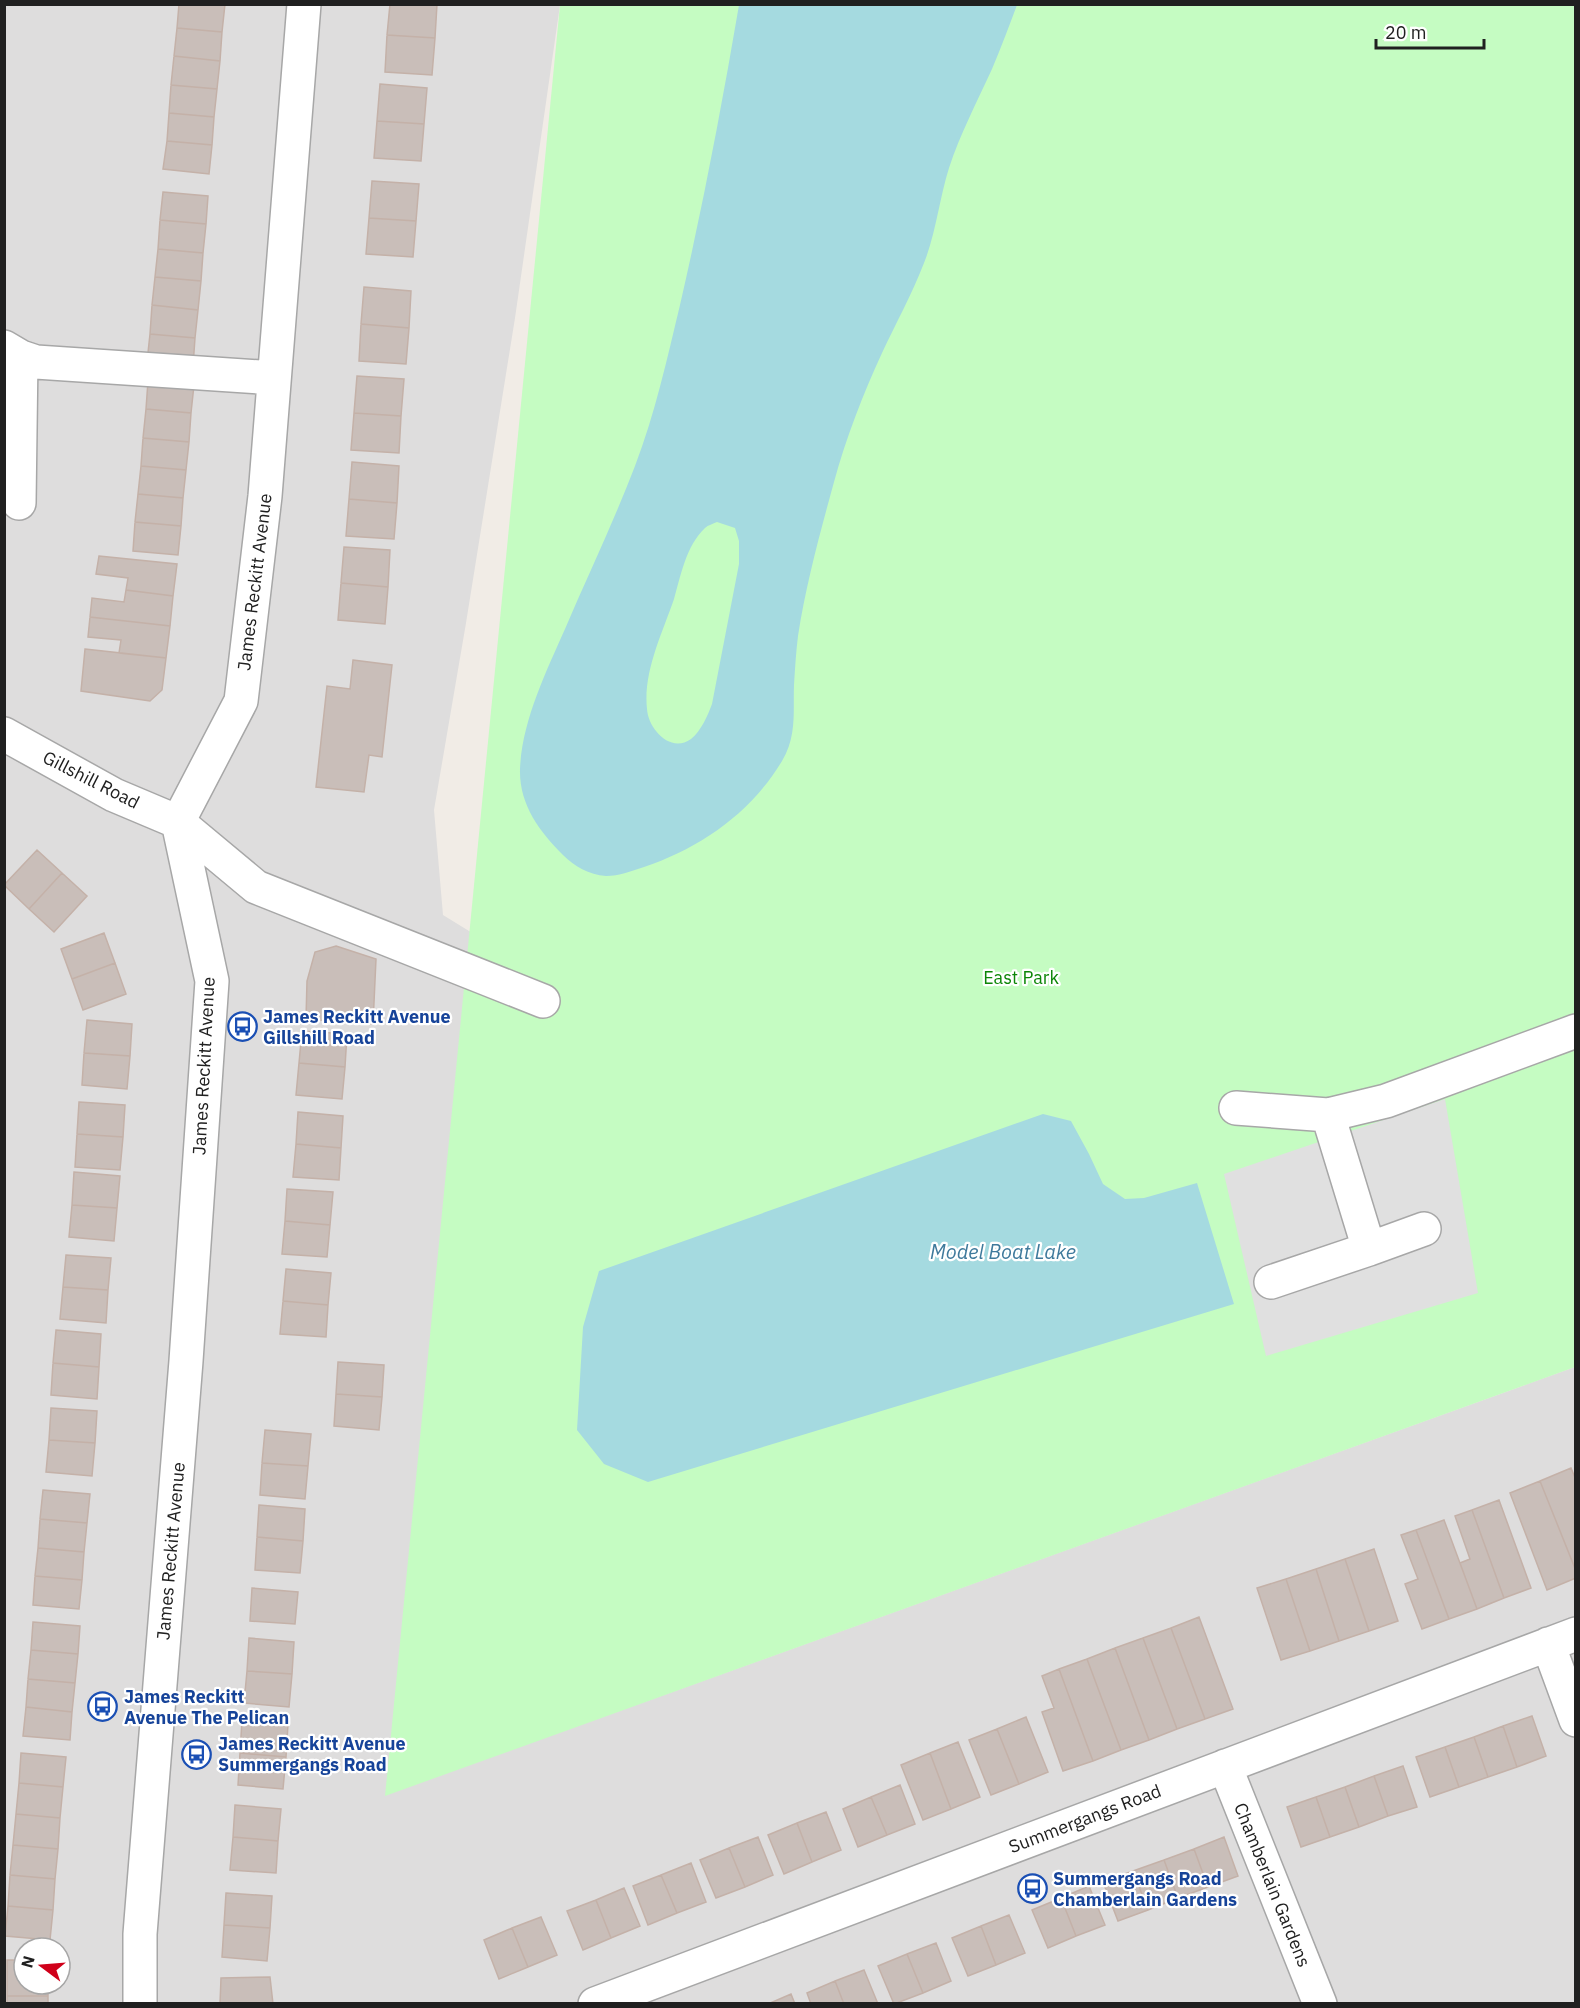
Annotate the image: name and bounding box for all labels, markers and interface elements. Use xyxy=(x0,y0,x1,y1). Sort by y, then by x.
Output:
scale bar xyxy=(1376,12,1484,50)
text: 20 m xyxy=(1385,21,1427,44)
street label: James Reckitt Avenue xyxy=(232,492,277,672)
street label: Gillshill Road xyxy=(39,745,143,814)
park label: East Park xyxy=(983,966,1059,989)
street label: James Reckitt Avenue xyxy=(187,976,220,1156)
place label: James Reckitt Avenue Gillshill Road xyxy=(263,1005,451,1049)
bus stop icon: James Reckitt Avenue Gillshill Road xyxy=(226,1011,258,1043)
water label: Model Boat Lake xyxy=(930,1238,1076,1265)
street label: James Reckitt Avenue xyxy=(151,1461,190,1641)
place label: James Reckitt Avenue The Pelican xyxy=(124,1685,289,1729)
bus stop icon: James Reckitt Avenue The Pelican xyxy=(87,1691,119,1723)
place label: James Reckitt Avenue Summergangs Road xyxy=(218,1732,406,1776)
bus stop icon: James Reckitt Avenue Summergangs Road xyxy=(181,1738,213,1770)
street label: Summergangs Road xyxy=(1005,1779,1164,1858)
street label: Chamberlain Gardens xyxy=(1229,1799,1316,1970)
place label: Summergangs Road Chamberlain Gardens xyxy=(1053,1867,1237,1911)
bus stop icon: Summergangs Road Chamberlain Gardens xyxy=(1016,1873,1048,1905)
north arrow xyxy=(12,1936,72,1996)
text: N xyxy=(16,1954,39,1970)

